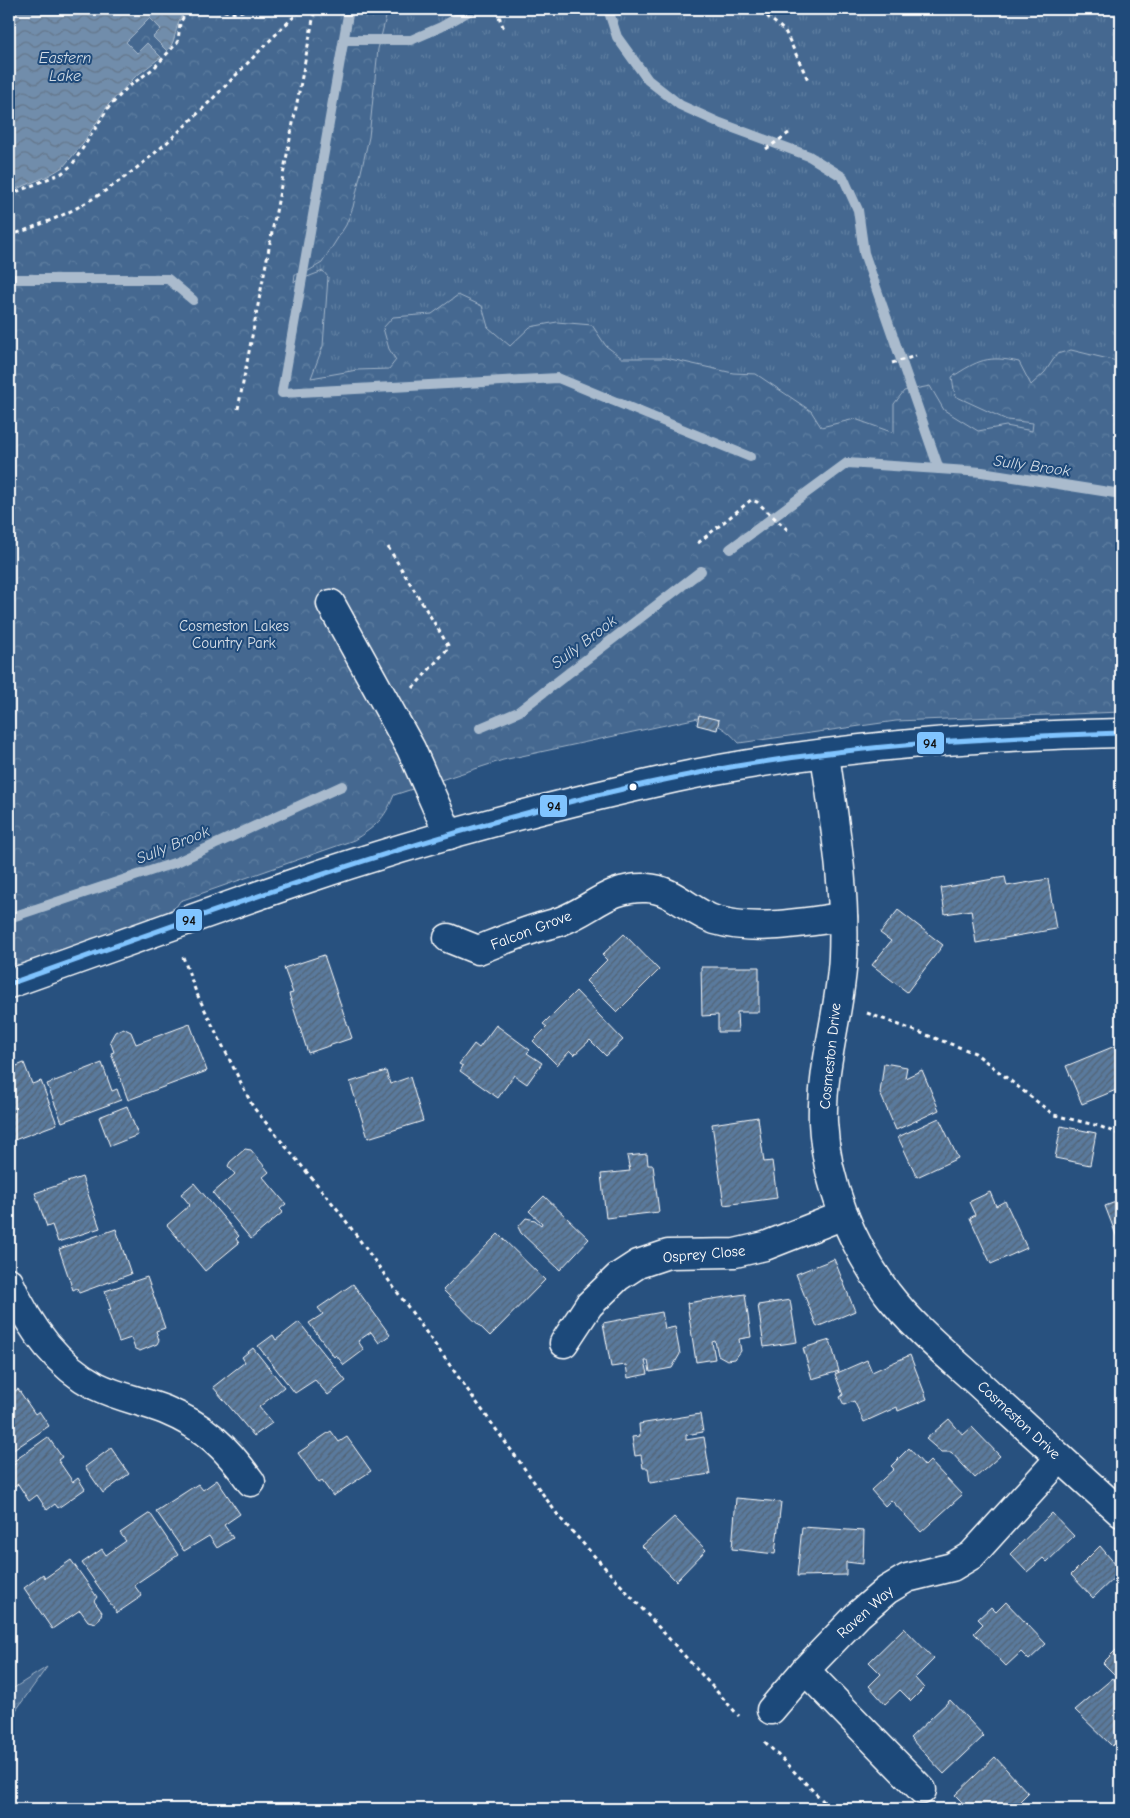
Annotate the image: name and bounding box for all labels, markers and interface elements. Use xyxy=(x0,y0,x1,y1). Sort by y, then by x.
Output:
water label: Eastern Lake xyxy=(39,49,91,85)
water label: Sully Brook xyxy=(993,452,1072,480)
water label: Sully Brook xyxy=(548,611,620,672)
park label: Cosmeston Lakes Country Park xyxy=(179,617,289,652)
line badge: 94 xyxy=(916,731,945,755)
text: 94 xyxy=(923,735,937,752)
unlabelled marker xyxy=(628,782,638,792)
line badge: 94 xyxy=(539,794,568,818)
text: 94 xyxy=(547,798,561,815)
water label: Sully Brook xyxy=(134,822,212,868)
street label: Falcon Grove xyxy=(488,906,574,954)
line badge: 94 xyxy=(175,908,203,932)
text: 94 xyxy=(182,912,196,929)
street label: Cosmeston Drive xyxy=(815,1001,845,1110)
street label: Osprey Close xyxy=(662,1241,746,1267)
street label: Cosmeston Drive xyxy=(974,1377,1065,1463)
street label: Raven Way xyxy=(833,1582,897,1642)

